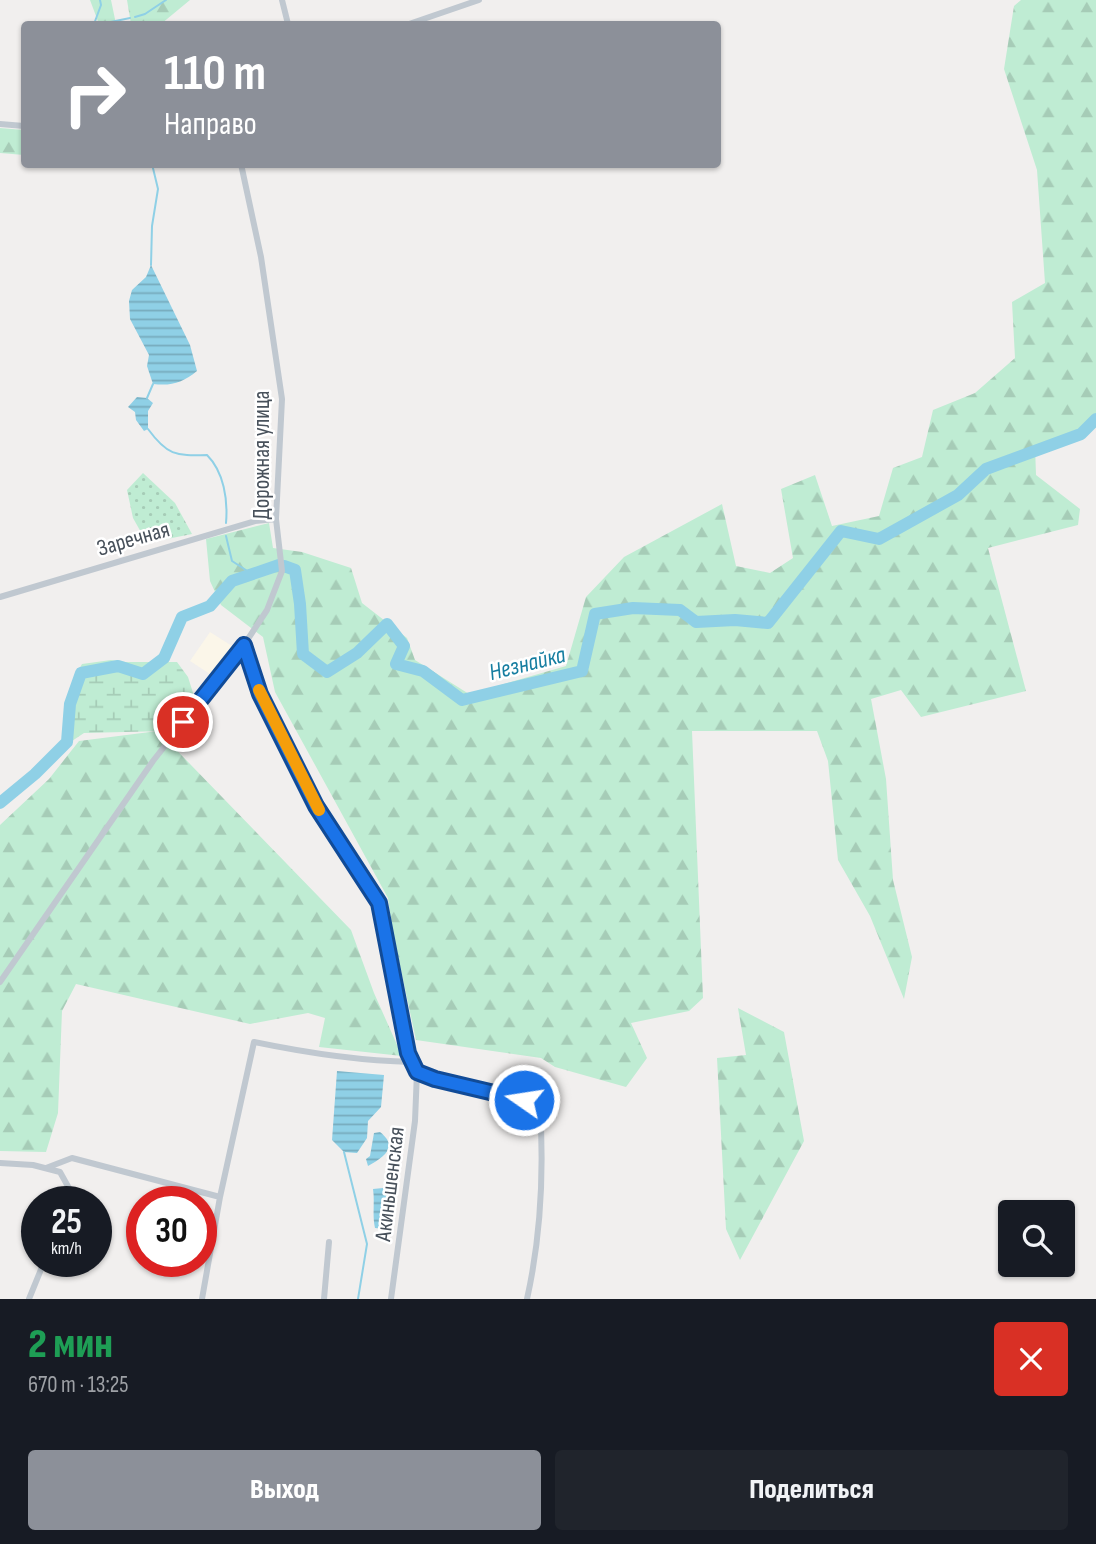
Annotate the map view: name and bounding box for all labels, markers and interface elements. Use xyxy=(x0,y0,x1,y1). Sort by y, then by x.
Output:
text: 110 m xyxy=(164,45,266,104)
icon: right xyxy=(49,49,140,140)
text: Направо xyxy=(164,105,257,144)
street label: Дорожная улица xyxy=(248,391,276,519)
street label: Заречная xyxy=(94,515,173,563)
water label: Незнайка xyxy=(486,640,569,687)
pin xyxy=(153,692,213,752)
icon: arrive xyxy=(164,703,202,741)
position arrow xyxy=(487,1063,561,1137)
street label: Акиньшенская xyxy=(369,1125,411,1244)
speed limit sign: 30 xyxy=(126,1186,217,1277)
map controls xyxy=(998,1200,1075,1277)
button: search xyxy=(998,1200,1075,1277)
text: 25 xyxy=(51,1201,82,1244)
text: km/h xyxy=(51,1238,82,1259)
text: 2 мин xyxy=(28,1319,113,1370)
button: close xyxy=(994,1322,1068,1396)
text: 670 m · 13:25 xyxy=(28,1371,129,1399)
button: Выход xyxy=(28,1450,541,1530)
button: Поделиться xyxy=(555,1450,1068,1530)

